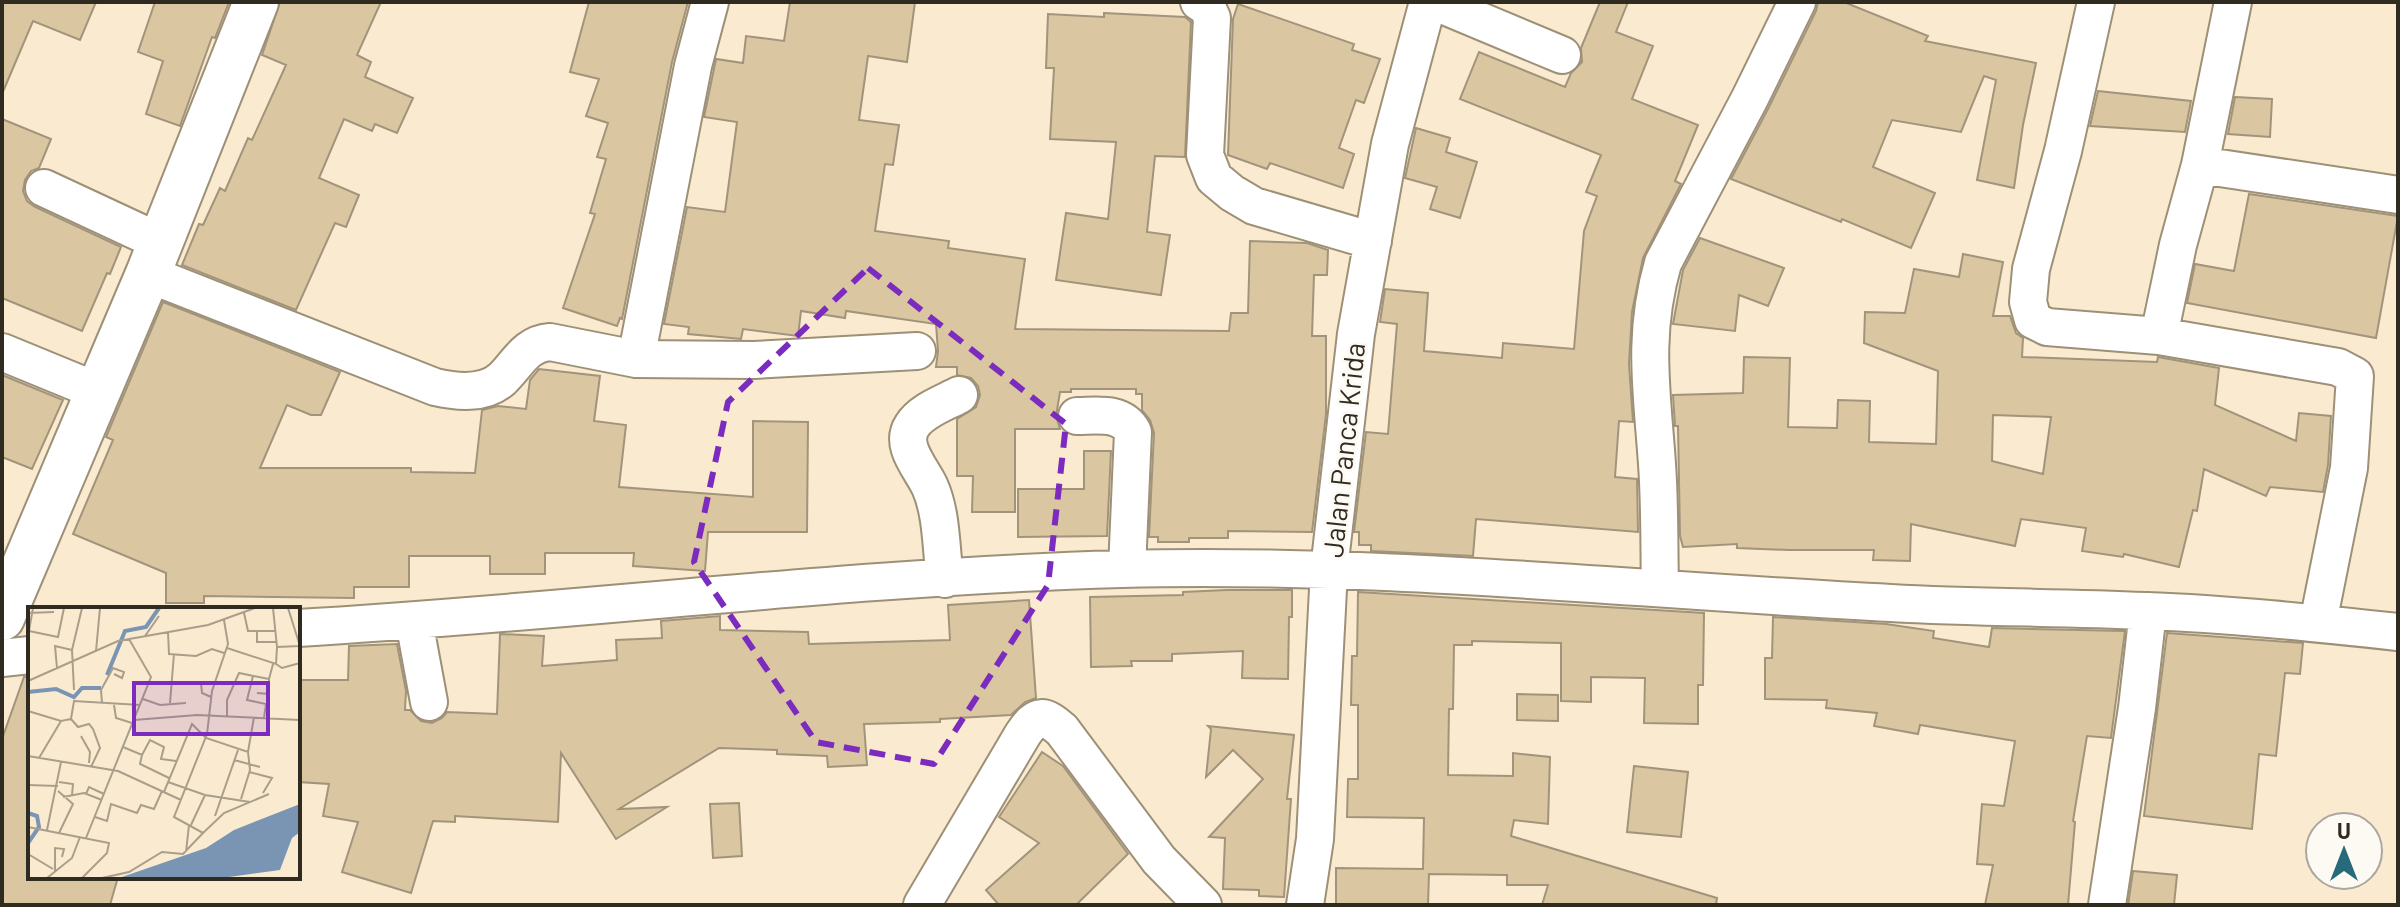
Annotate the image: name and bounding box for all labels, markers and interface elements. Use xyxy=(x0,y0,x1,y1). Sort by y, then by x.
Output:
street label: Jalan Panca Krida xyxy=(1315,341,1371,559)
inset map xyxy=(28,607,300,879)
north arrow xyxy=(2304,811,2384,891)
text: U xyxy=(2337,817,2351,843)

